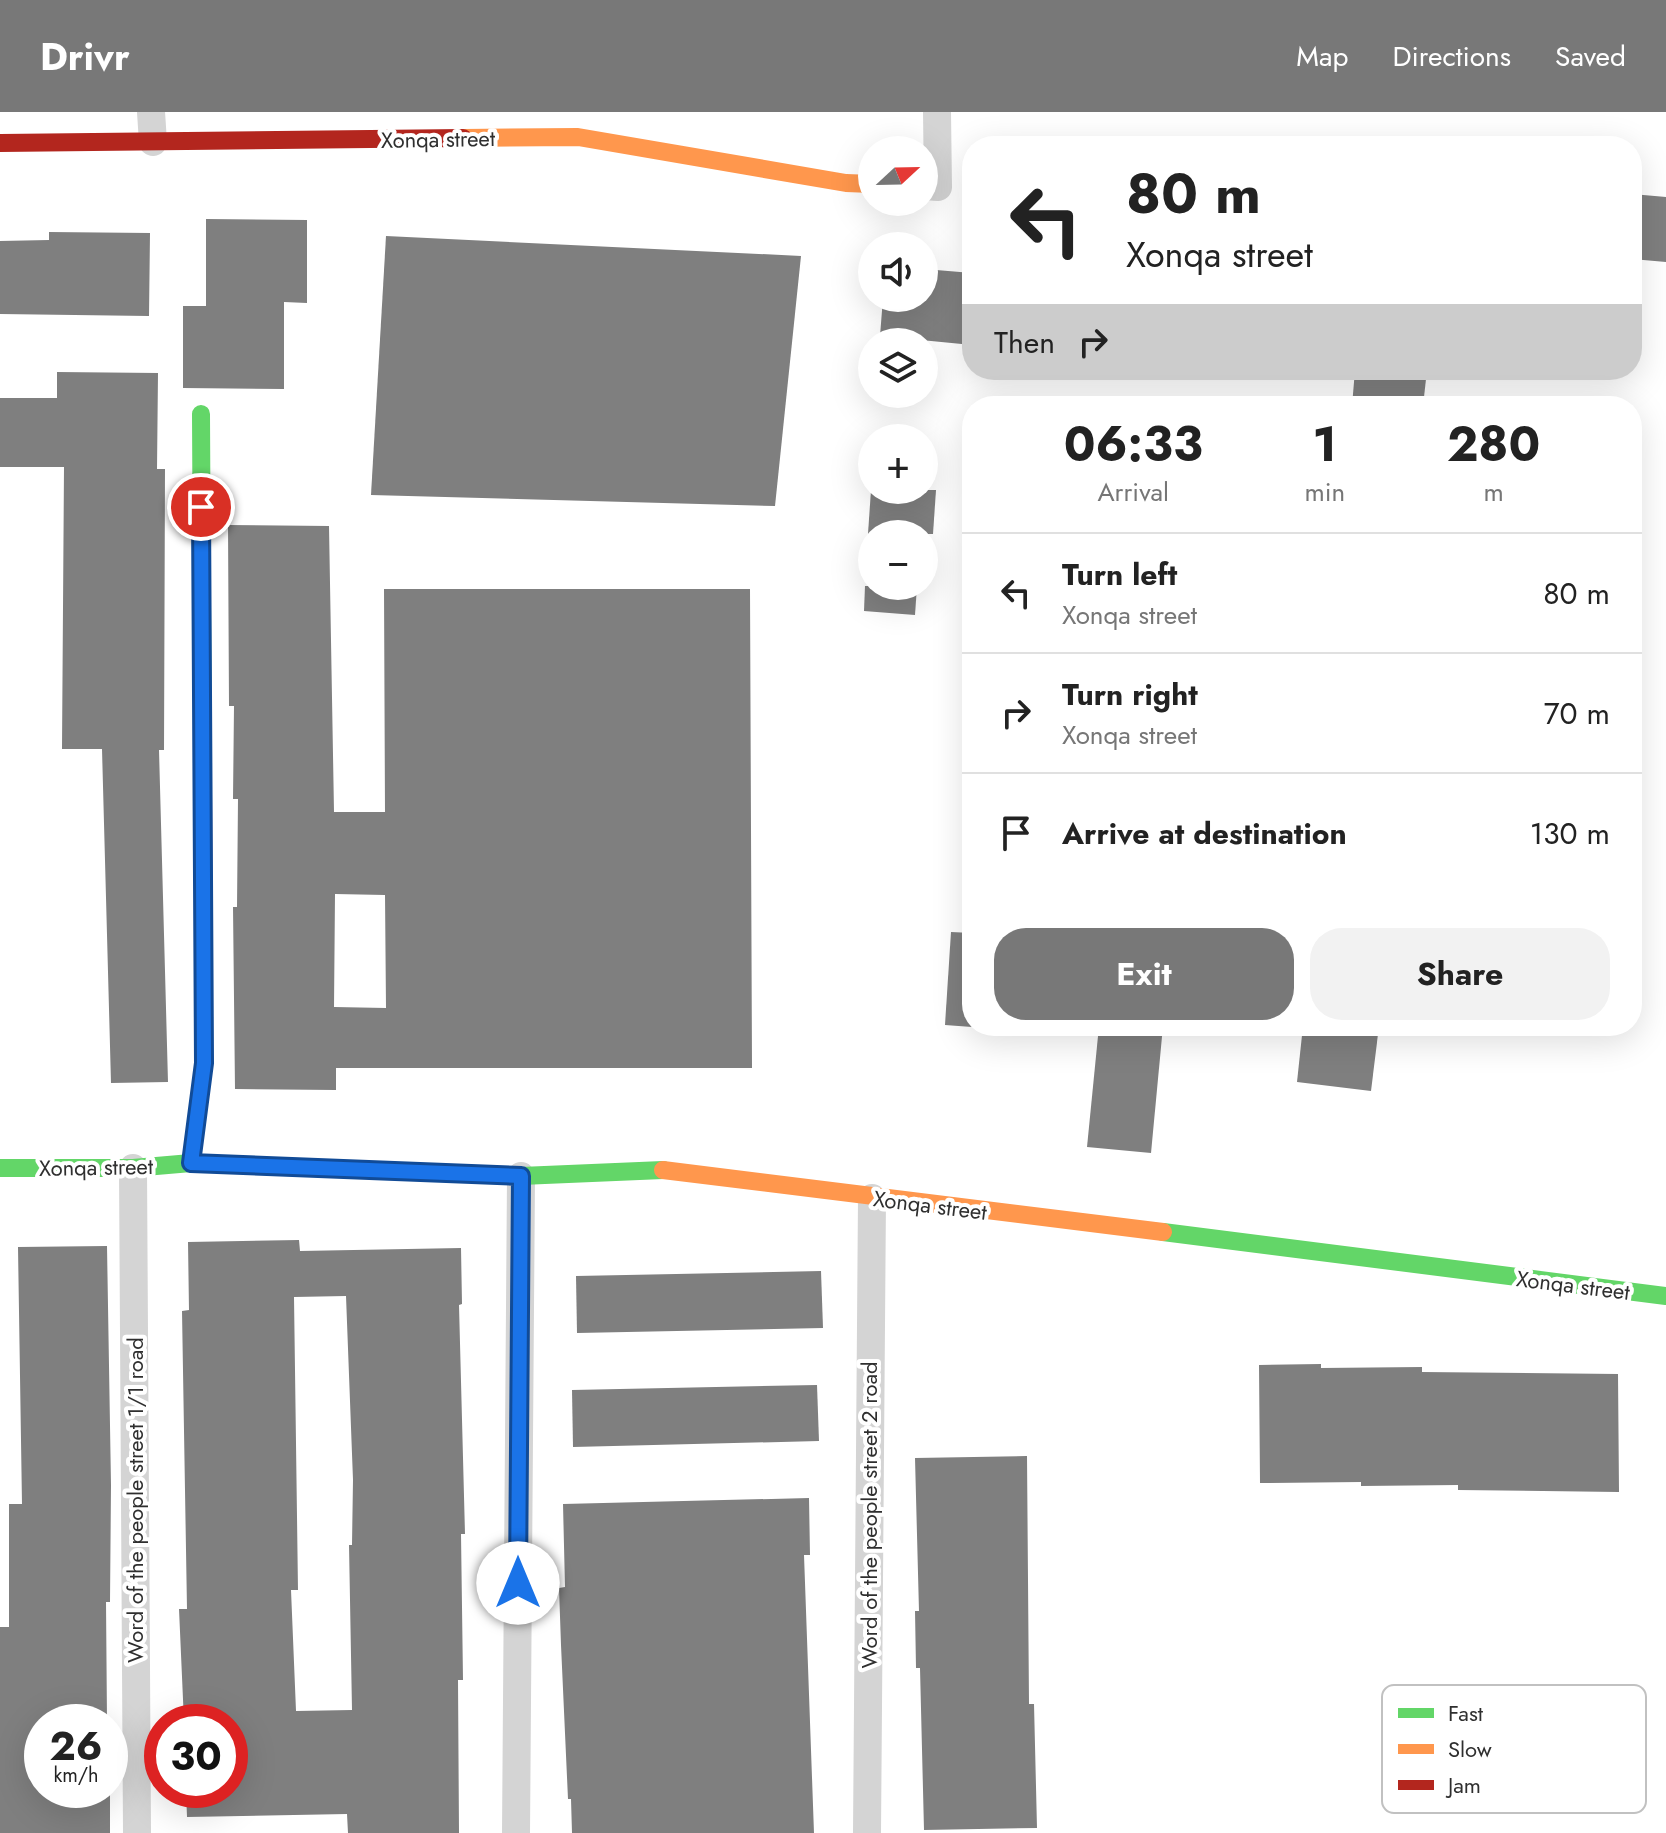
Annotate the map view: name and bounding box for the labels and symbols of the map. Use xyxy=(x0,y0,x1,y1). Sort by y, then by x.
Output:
street label: Xonqa street xyxy=(381,122,496,156)
north arrow xyxy=(858,136,938,216)
pin xyxy=(167,473,235,541)
street label: Xonqa street xyxy=(39,1150,154,1184)
street label: Xonqa street xyxy=(871,1182,989,1228)
street label: Xonqa street xyxy=(1514,1262,1632,1308)
street label: Word of the people street 1/1 road xyxy=(119,1337,151,1663)
street label: Word of the people street 2 road xyxy=(853,1361,885,1669)
position arrow xyxy=(476,1541,560,1625)
legend xyxy=(1382,1685,1646,1813)
text: Fast xyxy=(1448,1697,1484,1729)
speed limit sign: 30 xyxy=(144,1704,248,1808)
text: Slow xyxy=(1448,1733,1492,1765)
text: Jam xyxy=(1445,1769,1481,1801)

